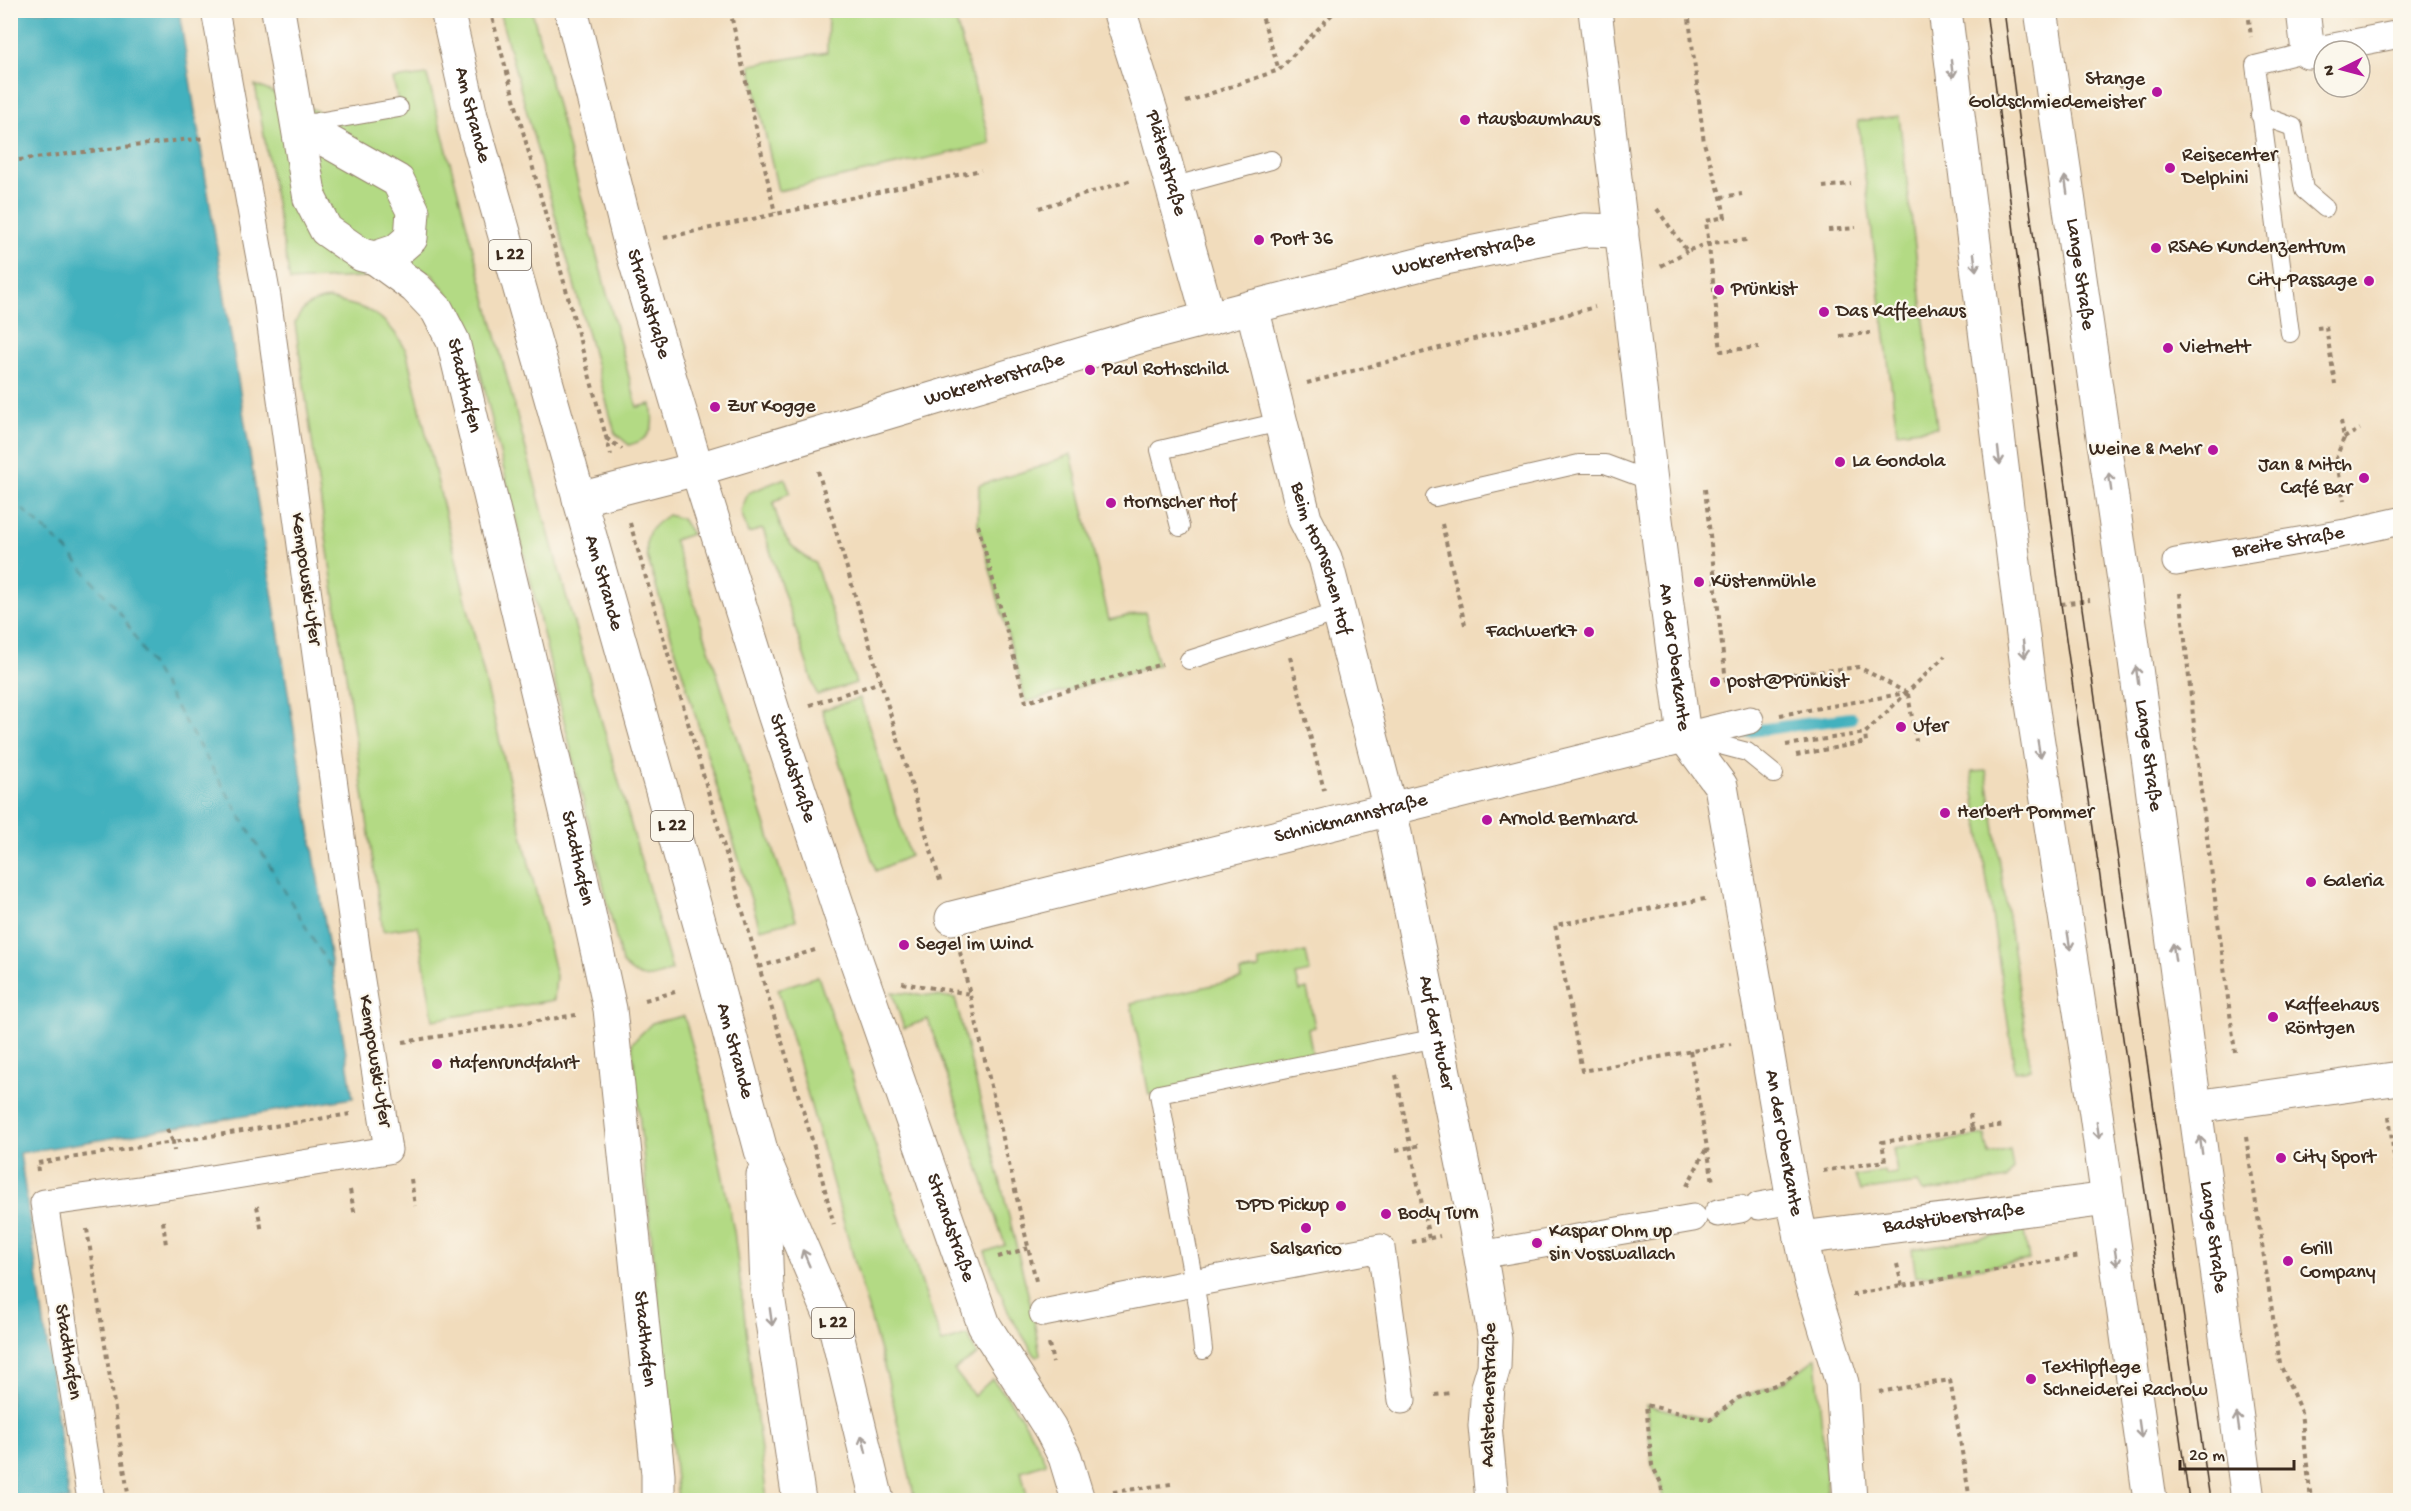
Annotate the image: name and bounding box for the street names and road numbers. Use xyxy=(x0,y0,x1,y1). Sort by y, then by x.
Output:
street label: Am Strande xyxy=(449,65,495,166)
street label: Pläterstraße xyxy=(1140,107,1191,219)
street label: Lange Straße xyxy=(2060,217,2099,332)
street label: Wokrenterstraße xyxy=(1390,229,1538,282)
road number: L 22 xyxy=(489,240,531,270)
street label: Strandstraße xyxy=(621,247,675,362)
street label: Stadthafen xyxy=(441,336,486,436)
street label: Wokrenterstraße xyxy=(922,348,1068,412)
street label: Beim Hornschen Hof xyxy=(1285,479,1356,639)
street label: Kempowski-Ufer xyxy=(284,511,326,648)
street label: Breite Straße xyxy=(2230,522,2347,564)
street label: Am Strande xyxy=(579,533,628,634)
street label: An der Oberkante xyxy=(1653,582,1695,733)
street label: Lange Straße xyxy=(2129,698,2167,813)
street label: Strandstraße xyxy=(763,711,821,826)
street label: Schnickmannstraße xyxy=(1272,789,1430,849)
street label: Stadthafen xyxy=(555,809,598,908)
road number: L 22 xyxy=(651,811,693,841)
street label: Auf der Huder xyxy=(1413,974,1459,1094)
street label: Kempowski-Ufer xyxy=(352,993,396,1130)
street label: Am Strande xyxy=(710,1001,758,1102)
street label: An der Oberkante xyxy=(1759,1068,1808,1219)
street label: Strandstraße xyxy=(920,1171,980,1286)
street label: Lange Straße xyxy=(2194,1180,2232,1295)
street label: Badstüberstraße xyxy=(1881,1198,2026,1239)
street label: Stadthafen xyxy=(628,1290,660,1388)
street label: Stadthafen xyxy=(48,1303,86,1402)
road number: L 22 xyxy=(812,1308,854,1338)
street label: Aalstecherstraße xyxy=(1477,1322,1503,1467)

